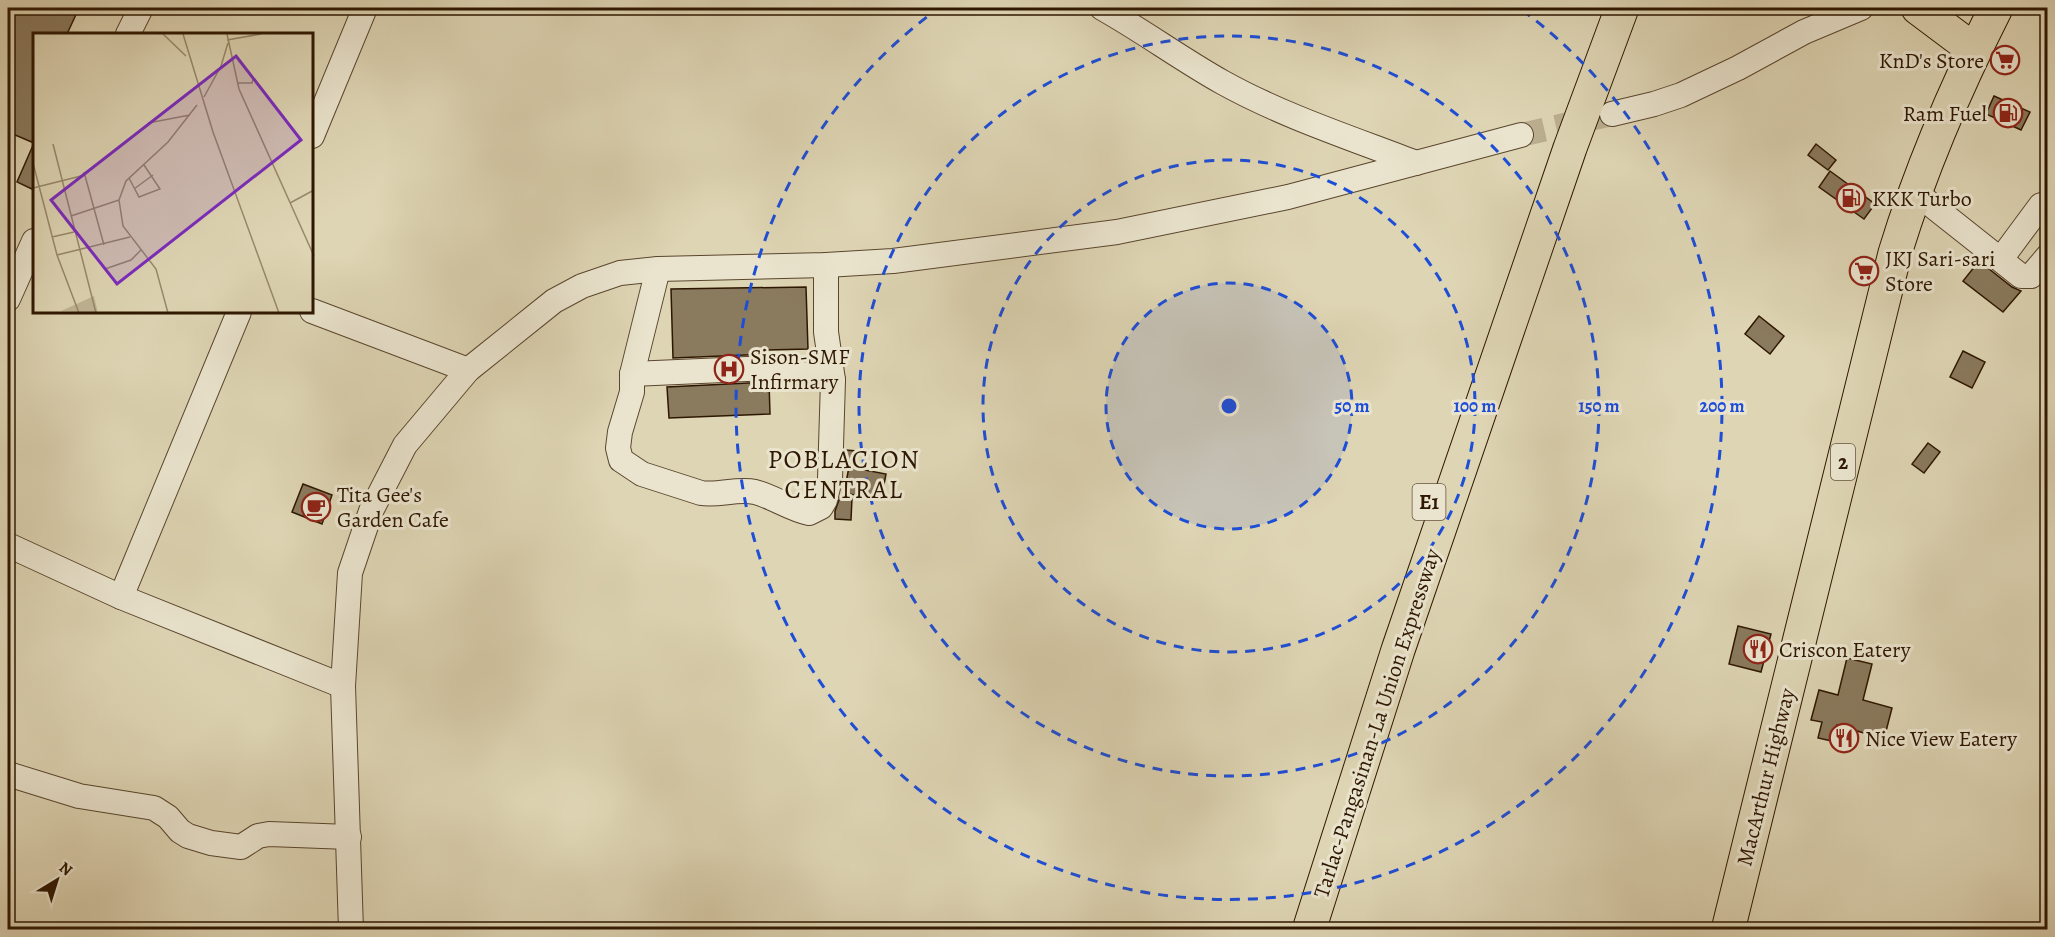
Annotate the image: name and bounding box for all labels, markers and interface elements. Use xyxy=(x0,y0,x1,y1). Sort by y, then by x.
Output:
inset map xyxy=(33,33,314,314)
supermarket icon: KnD's Store xyxy=(1989,44,2021,76)
place label: KnD's Store xyxy=(1879,46,1984,76)
fuel station icon: Ram Fuel xyxy=(1992,97,2024,129)
place label: Ram Fuel xyxy=(1903,99,1987,129)
fuel station icon: KKK Turbo xyxy=(1835,182,1867,214)
place label: KKK Turbo xyxy=(1872,184,1972,214)
place label: JKJ Sari-sari Store xyxy=(1885,244,1995,299)
supermarket icon: JKJ Sari-sari Store xyxy=(1848,255,1880,287)
place label: Sison-SMF Infirmary xyxy=(750,342,849,397)
hospital icon: Sison-SMF Infirmary xyxy=(713,353,745,385)
text: 50 m xyxy=(1335,394,1369,418)
text: 100 m xyxy=(1454,394,1496,418)
text: 150 m xyxy=(1578,394,1620,418)
text: 200 m xyxy=(1699,394,1745,418)
centre of rings xyxy=(1219,396,1239,416)
district label: POBLACION CENTRAL xyxy=(768,442,920,507)
road number: 2 xyxy=(1831,444,1855,480)
place label: Tita Gee's Garden Cafe xyxy=(337,480,449,535)
road number: E1 xyxy=(1412,484,1446,520)
cafe icon: Tita Gee's Garden Cafe xyxy=(300,491,332,523)
street label: Tarlac-Pangasinan-La Union Expressway xyxy=(1306,545,1448,902)
restaurant icon: Criscon Eatery xyxy=(1742,633,1774,665)
place label: Criscon Eatery xyxy=(1779,635,1911,665)
street label: MacArthur Highway xyxy=(1729,685,1803,869)
restaurant icon: Nice View Eatery xyxy=(1828,722,1860,754)
place label: Nice View Eatery xyxy=(1865,724,2017,754)
north arrow xyxy=(27,850,87,910)
text: N xyxy=(54,857,77,881)

